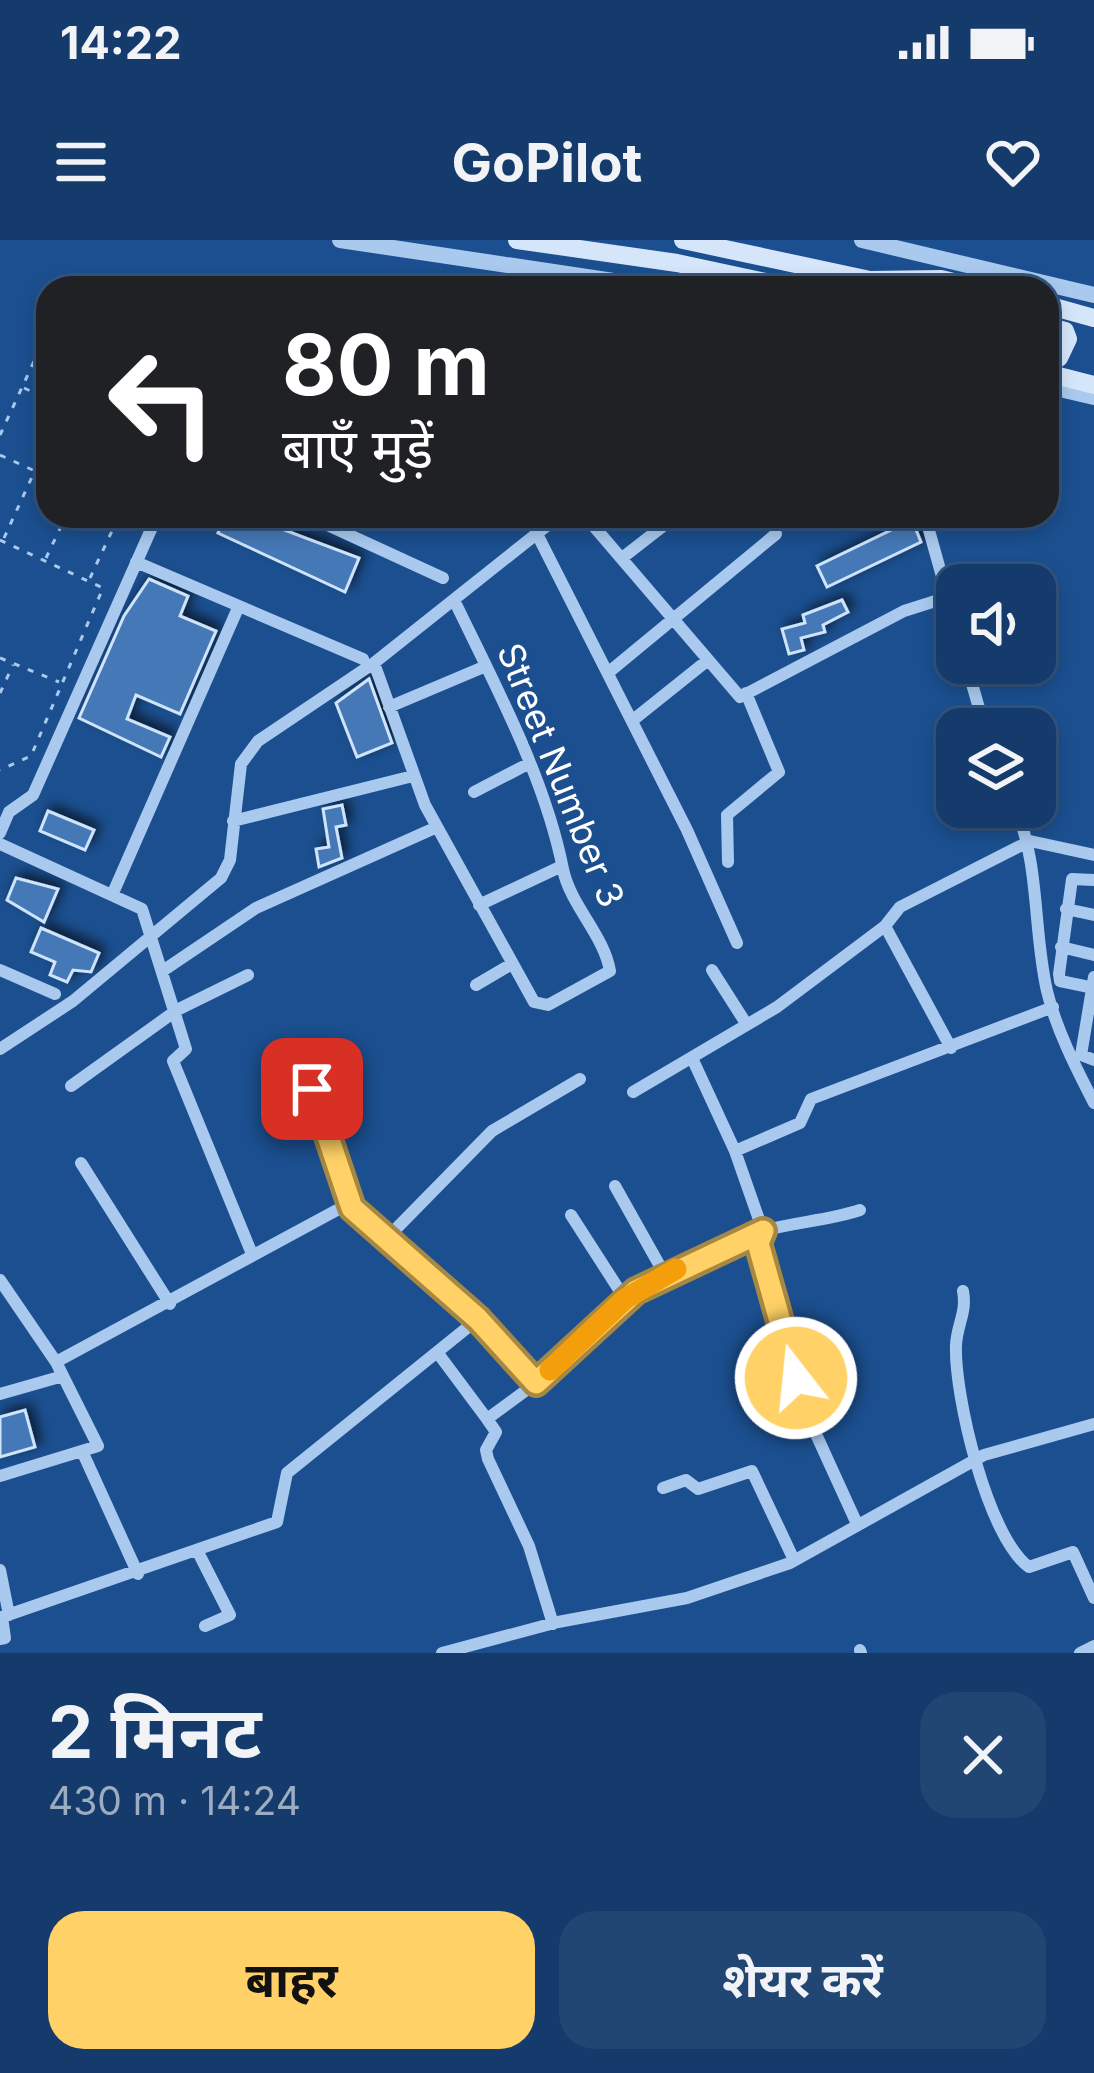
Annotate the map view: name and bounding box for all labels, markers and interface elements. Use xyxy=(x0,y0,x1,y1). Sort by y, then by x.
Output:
text: 14:22 xyxy=(60,15,182,70)
icon: menu xyxy=(48,129,114,195)
icon: heart xyxy=(980,129,1046,195)
text: GoPilot xyxy=(452,130,642,195)
text: 80 m xyxy=(282,314,490,415)
icon: left xyxy=(84,324,240,480)
text: बाएँ मुड़ें xyxy=(282,416,433,481)
map controls xyxy=(936,564,1056,828)
button: sound xyxy=(936,564,1056,684)
street label: Street Number 3 xyxy=(488,637,634,913)
button: layers xyxy=(936,708,1056,828)
pin xyxy=(261,1038,363,1140)
icon: arrive xyxy=(279,1056,345,1122)
position arrow xyxy=(733,1315,859,1441)
text: 2 मिनट xyxy=(48,1688,262,1775)
button: close xyxy=(920,1692,1046,1818)
text: 430 m · 14:24 xyxy=(48,1777,301,1824)
button: बाहर xyxy=(48,1911,535,2049)
button: शेयर करें xyxy=(559,1911,1046,2049)

